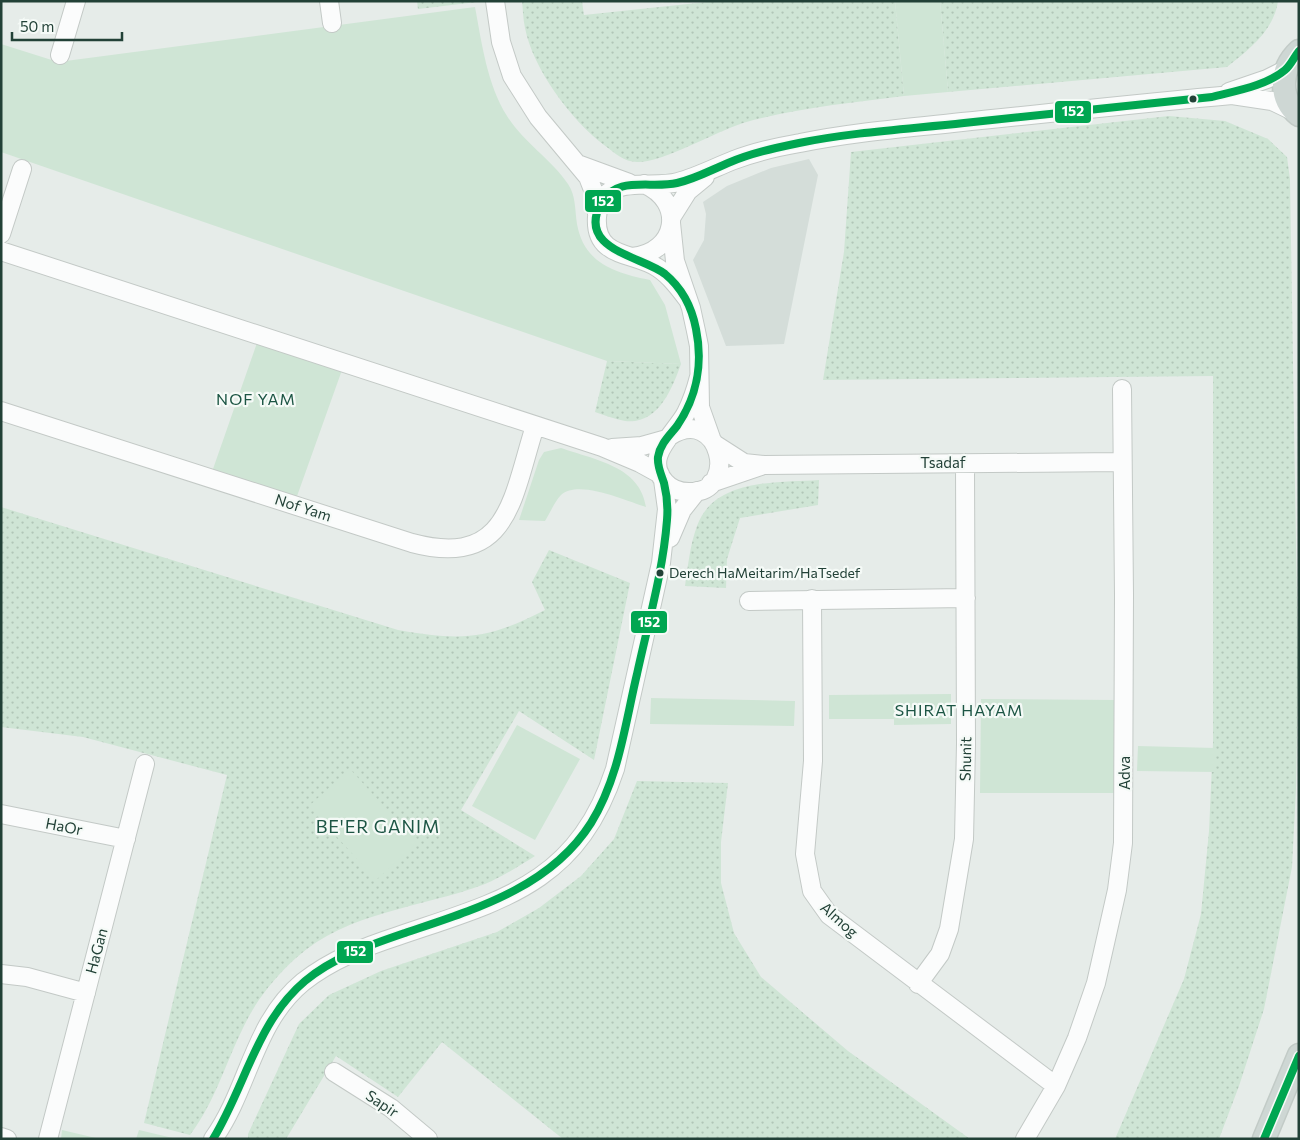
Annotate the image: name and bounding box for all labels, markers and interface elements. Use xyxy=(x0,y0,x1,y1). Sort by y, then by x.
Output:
scale bar xyxy=(12,10,122,42)
text: 50 m xyxy=(20,17,54,35)
unlabelled marker xyxy=(1188,94,1198,104)
line badge: 152 xyxy=(1054,100,1092,124)
text: 152 xyxy=(1062,102,1084,119)
line badge: 152 xyxy=(584,189,622,213)
text: 152 xyxy=(592,192,614,209)
district label: NOF YAM xyxy=(216,389,296,408)
street label: Tsadaf xyxy=(920,453,966,471)
street label: Nof Yam xyxy=(273,489,334,525)
place label: Derech HaMeitarim/HaTsedef xyxy=(669,564,861,581)
marker: Derech HaMeitarim/HaTsedef xyxy=(655,568,665,578)
line badge: 152 xyxy=(630,610,668,634)
text: 152 xyxy=(638,613,660,630)
district label: SHIRAT HAYAM xyxy=(895,700,1023,719)
street label: Shunit xyxy=(956,737,974,781)
street label: Adva xyxy=(1115,756,1133,790)
street label: HaOr xyxy=(44,814,84,838)
district label: BE'ER GANIM xyxy=(316,815,440,837)
street label: Almog xyxy=(817,898,862,941)
street label: HaGan xyxy=(81,926,111,976)
line badge: 152 xyxy=(336,940,374,964)
text: 152 xyxy=(344,942,366,959)
street label: Sapir xyxy=(363,1086,402,1121)

